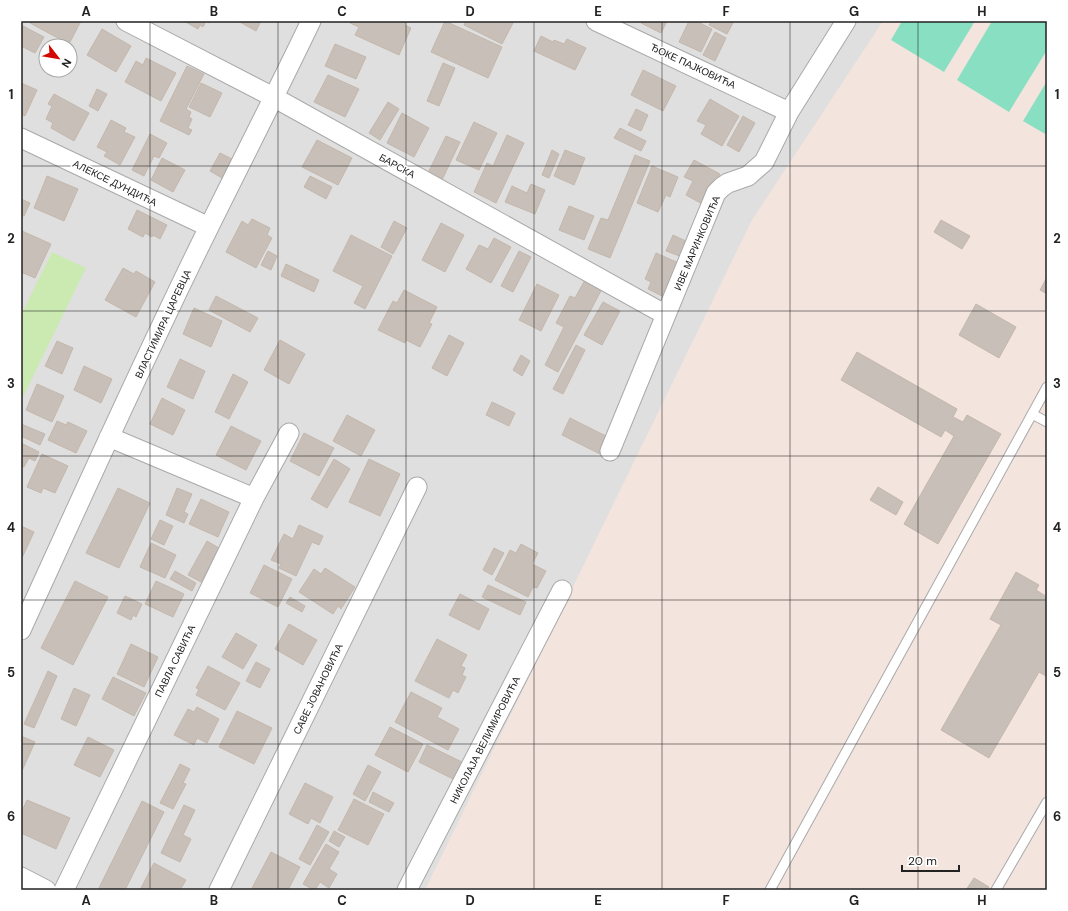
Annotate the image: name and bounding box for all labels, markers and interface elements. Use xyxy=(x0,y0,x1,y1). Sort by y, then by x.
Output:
text: A xyxy=(81,3,91,20)
text: B xyxy=(210,3,218,20)
text: C xyxy=(337,3,347,20)
text: D xyxy=(465,3,475,20)
text: E xyxy=(594,3,602,20)
text: F xyxy=(722,3,730,20)
text: G xyxy=(849,3,859,20)
text: H xyxy=(977,3,987,20)
north arrow xyxy=(38,38,78,78)
street label: ЂОКЕ ПАЈКОВИЋА xyxy=(648,40,738,92)
text: N xyxy=(59,56,75,70)
text: 1 xyxy=(9,86,13,103)
text: 1 xyxy=(1055,86,1059,103)
street label: БАРСКА xyxy=(377,151,418,181)
street label: АЛЕКСЕ ДУНДИЋА xyxy=(71,157,159,209)
street label: ИВЕ МАРИНКОВИЋА xyxy=(671,193,723,292)
text: 2 xyxy=(7,230,15,247)
text: 2 xyxy=(1053,230,1061,247)
street label: ВЛАСТИМИРА ЦАРЕВЦА xyxy=(132,267,194,381)
text: 3 xyxy=(7,375,15,392)
text: 3 xyxy=(1053,375,1061,392)
text: 4 xyxy=(7,519,15,536)
text: 4 xyxy=(1053,519,1061,536)
street label: ПАВЛА САВИЋА xyxy=(152,622,198,699)
street label: САВЕ ЈОВАНОВИЋА xyxy=(290,641,346,737)
text: 5 xyxy=(7,664,15,681)
text: 5 xyxy=(1053,664,1061,681)
street label: НИКОЛАЈА ВЕЛИМИРОВИЋА xyxy=(447,674,523,806)
text: 6 xyxy=(7,808,15,825)
text: 6 xyxy=(1053,808,1061,825)
scale bar xyxy=(902,847,959,873)
text: 20 m xyxy=(908,853,937,869)
text: A xyxy=(81,892,91,909)
text: B xyxy=(210,892,218,909)
text: C xyxy=(337,892,347,909)
text: D xyxy=(465,892,475,909)
text: E xyxy=(594,892,602,909)
text: F xyxy=(722,892,730,909)
text: G xyxy=(849,892,859,909)
text: H xyxy=(977,892,987,909)

